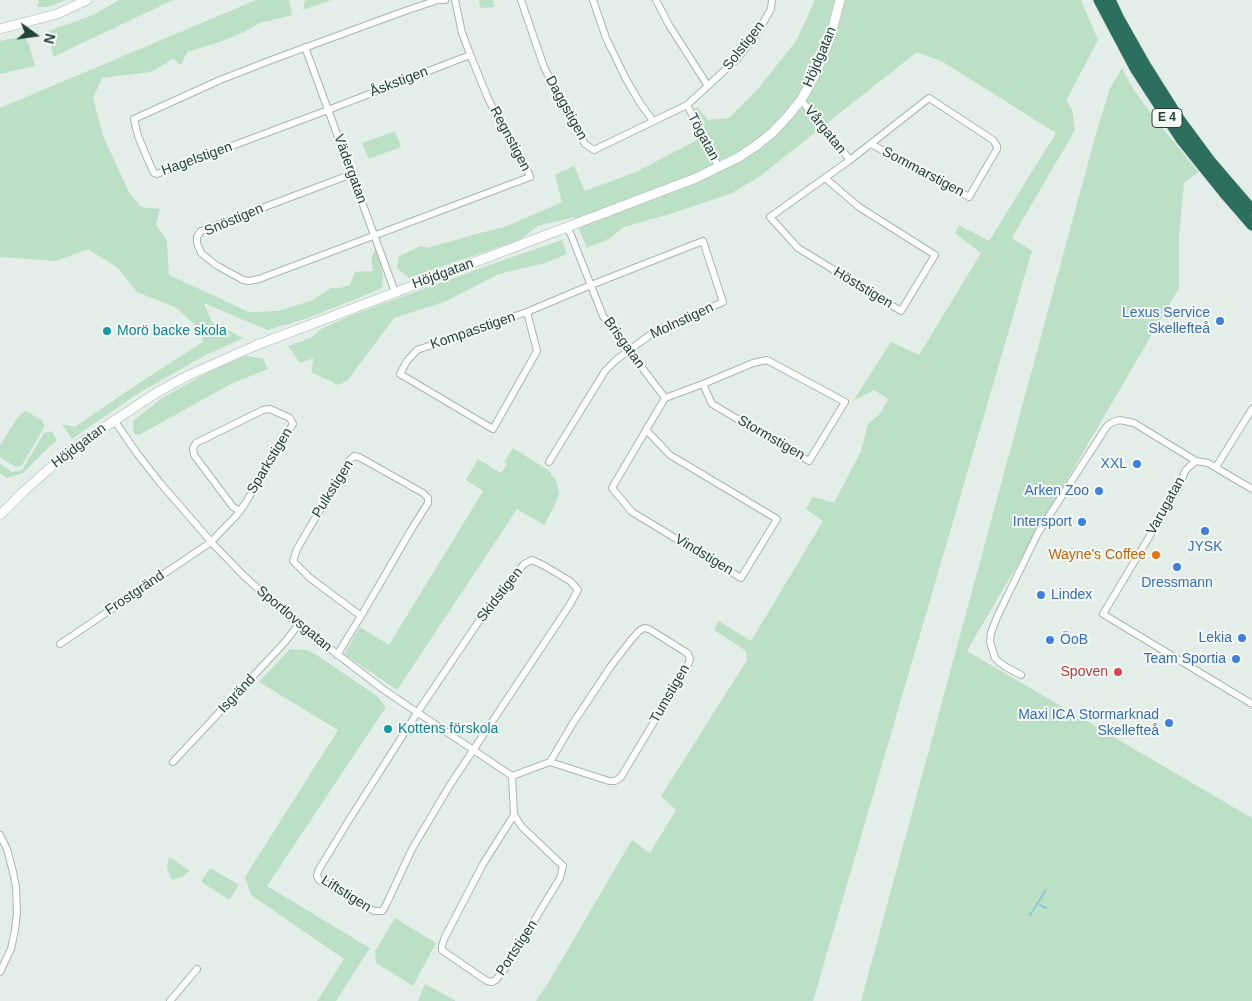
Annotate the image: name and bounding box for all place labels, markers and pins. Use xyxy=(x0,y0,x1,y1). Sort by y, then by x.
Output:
place label: Lexus Service Skellefteå xyxy=(1122,305,1210,338)
marker: Lexus Service Skellefteå xyxy=(1214,315,1226,327)
place label: Morö backe skola xyxy=(117,323,227,339)
marker: Morö backe skola xyxy=(101,325,113,337)
place label: XXL xyxy=(1101,456,1127,472)
marker: XXL xyxy=(1131,458,1143,470)
place label: Arken Zoo xyxy=(1024,483,1089,499)
marker: Arken Zoo xyxy=(1093,485,1105,497)
place label: Intersport xyxy=(1013,514,1072,530)
marker: Intersport xyxy=(1076,516,1088,528)
marker: JYSK xyxy=(1199,525,1211,537)
place label: JYSK xyxy=(1187,539,1223,555)
place label: Wayne's Coffee xyxy=(1048,547,1146,563)
marker: Wayne's Coffee xyxy=(1150,549,1162,561)
marker: Dressmann xyxy=(1171,561,1183,573)
place label: Dressmann xyxy=(1141,575,1213,591)
place label: Lindex xyxy=(1051,587,1092,603)
marker: Lindex xyxy=(1035,589,1047,601)
place label: Lekia xyxy=(1199,630,1232,646)
place label: ÖoB xyxy=(1060,632,1088,648)
marker: Lekia xyxy=(1236,632,1248,644)
marker: ÖoB xyxy=(1044,634,1056,646)
place label: Team Sportia xyxy=(1144,651,1226,667)
marker: Team Sportia xyxy=(1230,653,1242,665)
place label: Spoven xyxy=(1061,664,1108,680)
marker: Spoven xyxy=(1112,666,1124,678)
place label: Maxi ICA Stormarknad Skellefteå xyxy=(1018,707,1159,740)
marker: Maxi ICA Stormarknad Skellefteå xyxy=(1163,717,1175,729)
place label: Kottens förskola xyxy=(398,721,498,737)
marker: Kottens förskola xyxy=(382,723,394,735)

